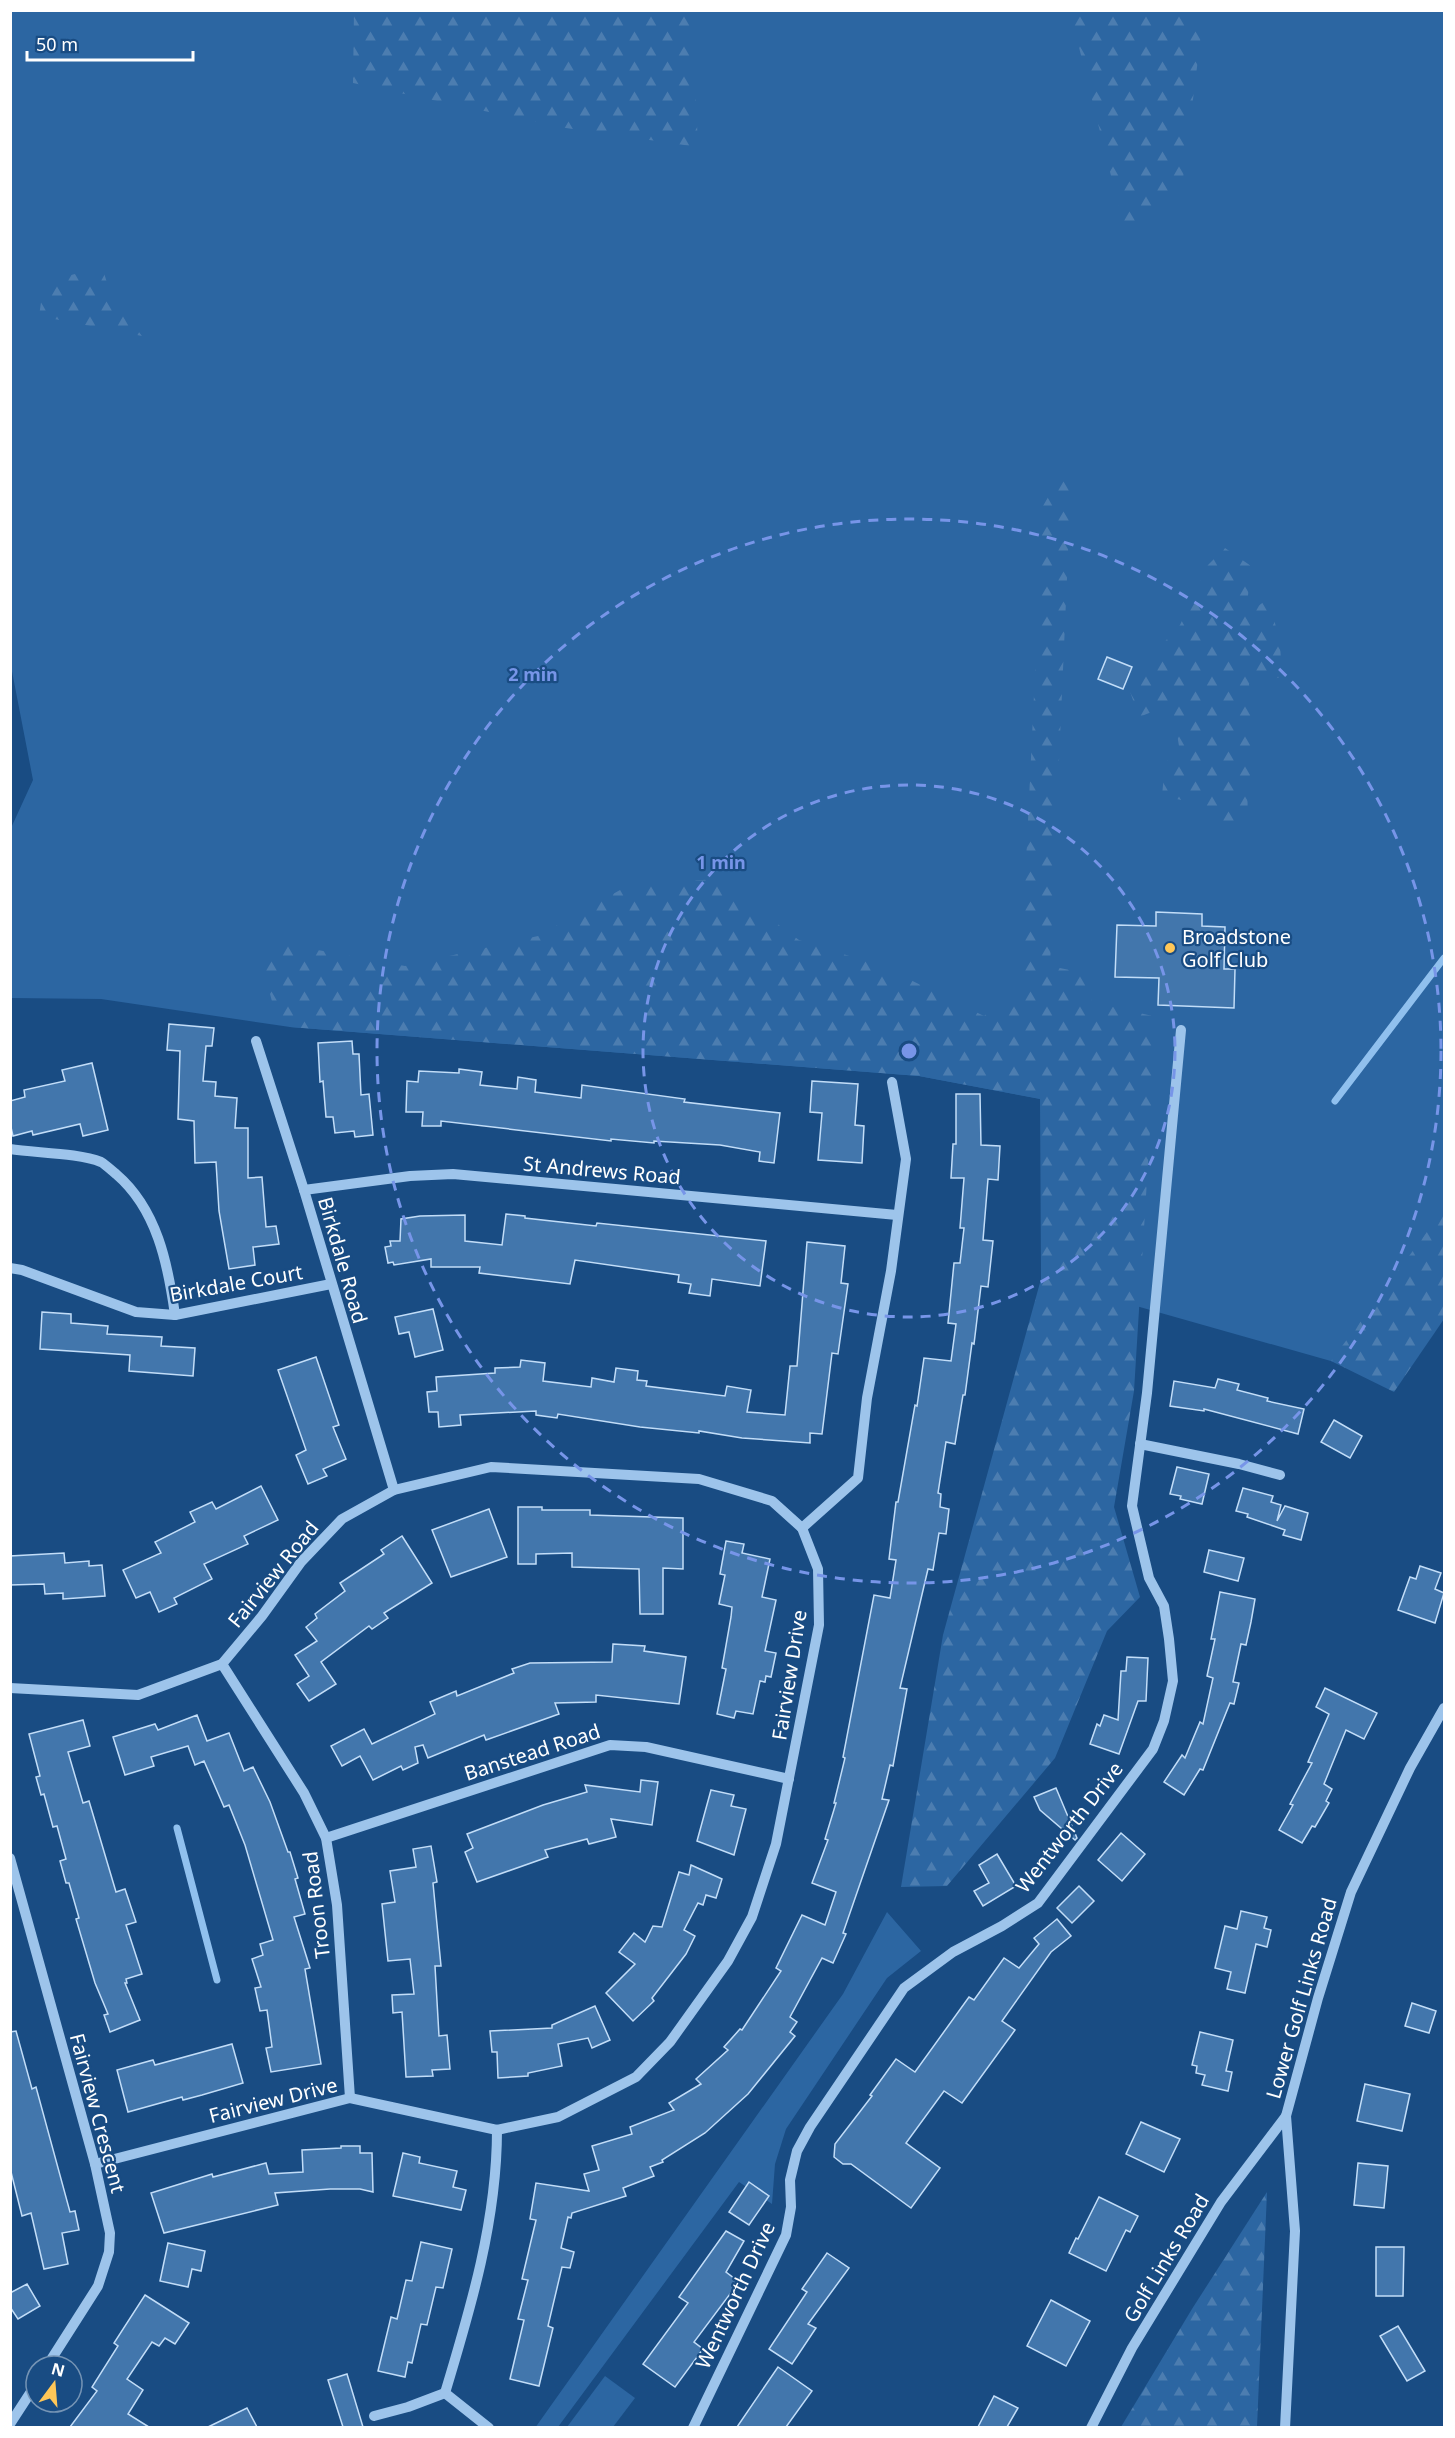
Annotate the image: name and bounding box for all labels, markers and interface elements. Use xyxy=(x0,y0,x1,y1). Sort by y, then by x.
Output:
scale bar xyxy=(27,24,194,62)
text: 50 m xyxy=(36,32,78,56)
text: 2 min xyxy=(508,662,558,686)
text: 1 min xyxy=(696,850,746,874)
place label: Broadstone Golf Club xyxy=(1182,923,1291,973)
marker: Broadstone Golf Club xyxy=(1163,941,1177,955)
centre of rings xyxy=(899,1041,919,1061)
street label: St Andrews Road xyxy=(522,1150,682,1190)
street label: Birkdale Road xyxy=(312,1194,374,1326)
street label: Birkdale Court xyxy=(167,1258,305,1308)
street label: Fairview Road xyxy=(222,1515,324,1633)
street label: Fairview Drive xyxy=(765,1608,813,1742)
street label: Banstead Road xyxy=(461,1717,603,1787)
street label: Wentworth Drive xyxy=(1009,1756,1129,1898)
street label: Troon Road xyxy=(296,1850,336,1960)
street label: Lower Golf Links Road xyxy=(1259,1894,1343,2102)
street label: Fairview Crescent xyxy=(64,2030,132,2196)
street label: Fairview Drive xyxy=(206,2071,340,2129)
street label: Golf Links Road xyxy=(1117,2189,1215,2327)
street label: Wentworth Drive xyxy=(689,2217,781,2373)
north arrow xyxy=(24,2354,84,2414)
text: N xyxy=(49,2357,67,2382)

